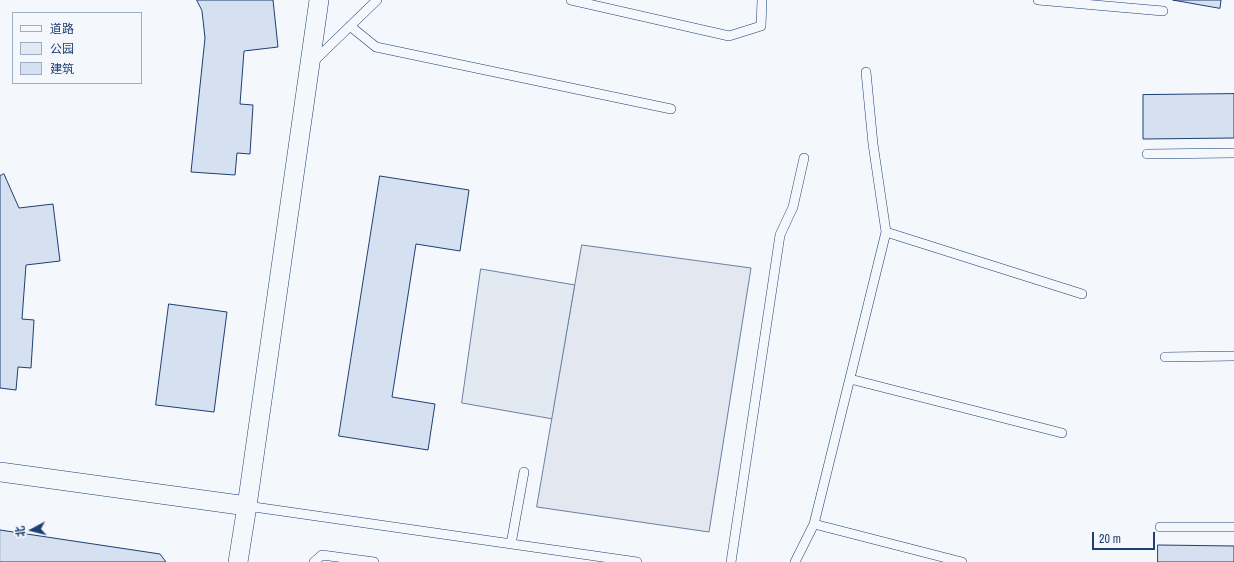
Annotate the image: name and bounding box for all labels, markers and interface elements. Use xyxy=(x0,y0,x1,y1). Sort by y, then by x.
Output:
legend xyxy=(12,12,142,84)
text: 道路 xyxy=(50,21,74,37)
text: 公园 xyxy=(50,41,74,57)
text: 建筑 xyxy=(50,61,74,77)
north arrow xyxy=(12,510,52,550)
scale bar xyxy=(1094,524,1157,550)
text: 北 xyxy=(12,525,28,538)
text: 20 m xyxy=(1099,531,1121,547)

